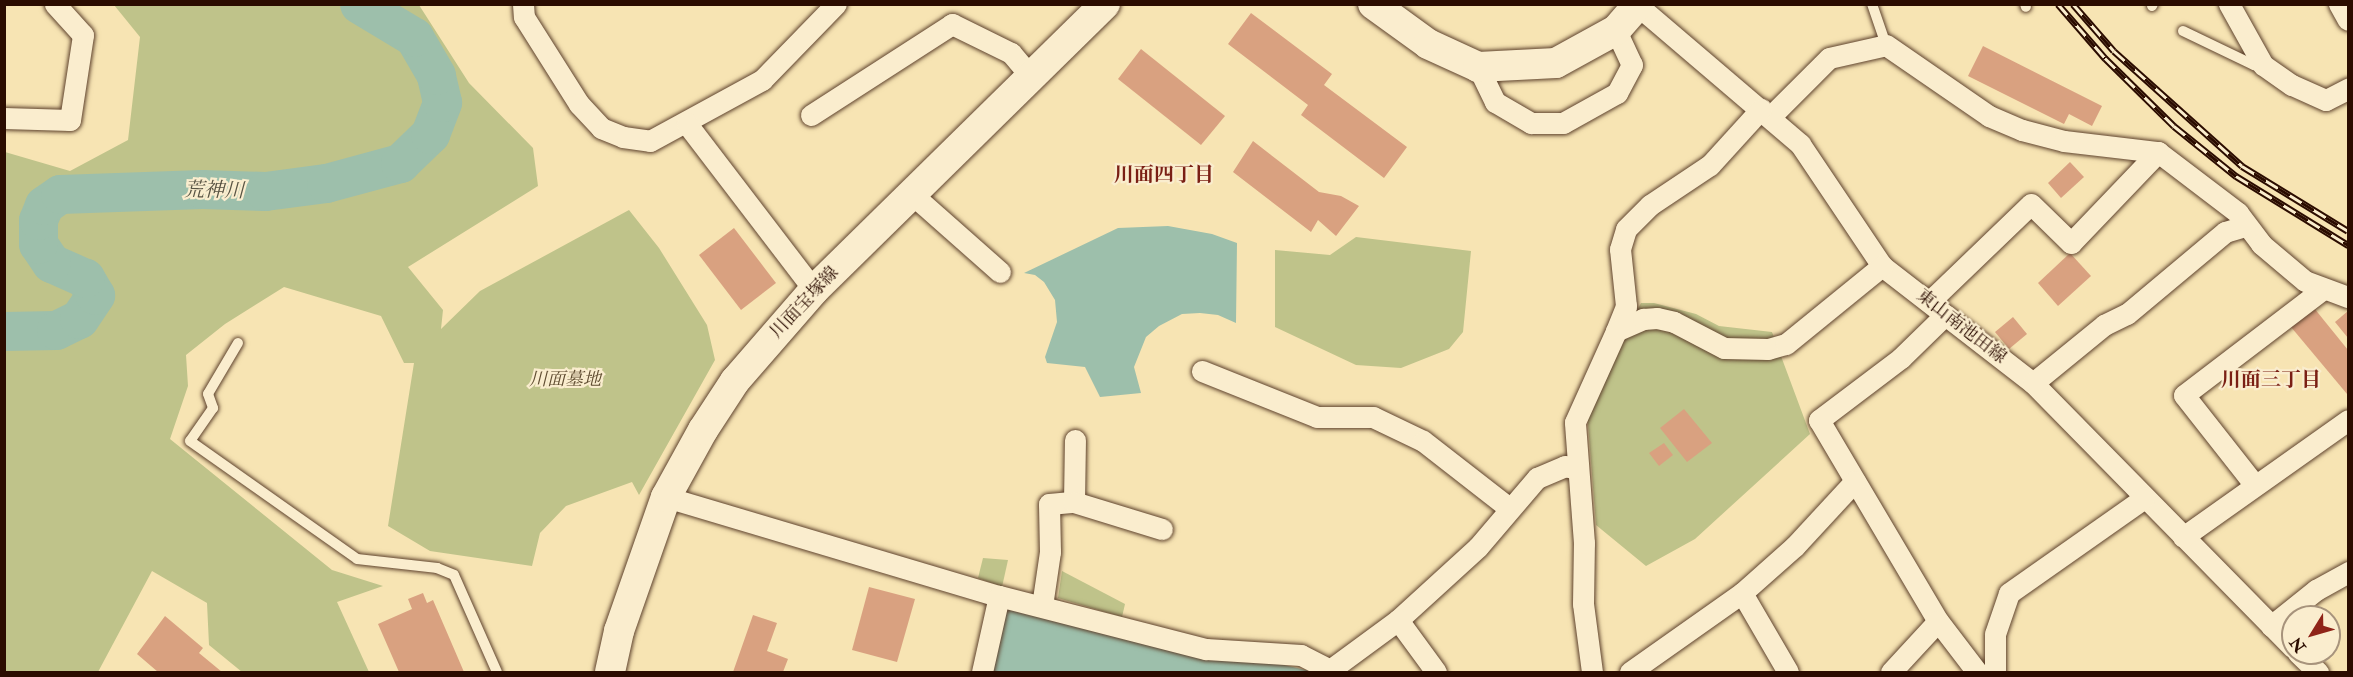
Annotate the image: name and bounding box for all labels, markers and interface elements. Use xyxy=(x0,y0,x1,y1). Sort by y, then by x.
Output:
district label: 川面四丁目 xyxy=(1114,162,1214,186)
water label: 荒神川 xyxy=(184,177,244,203)
street label: 川面宝塚線 xyxy=(766,263,844,343)
street label: 東山南池田線 xyxy=(1912,285,2010,369)
district label: 川面三丁目 xyxy=(2221,367,2321,391)
park label: 川面墓地 xyxy=(529,369,601,391)
north arrow xyxy=(2281,605,2341,665)
text: N xyxy=(2286,633,2311,656)

